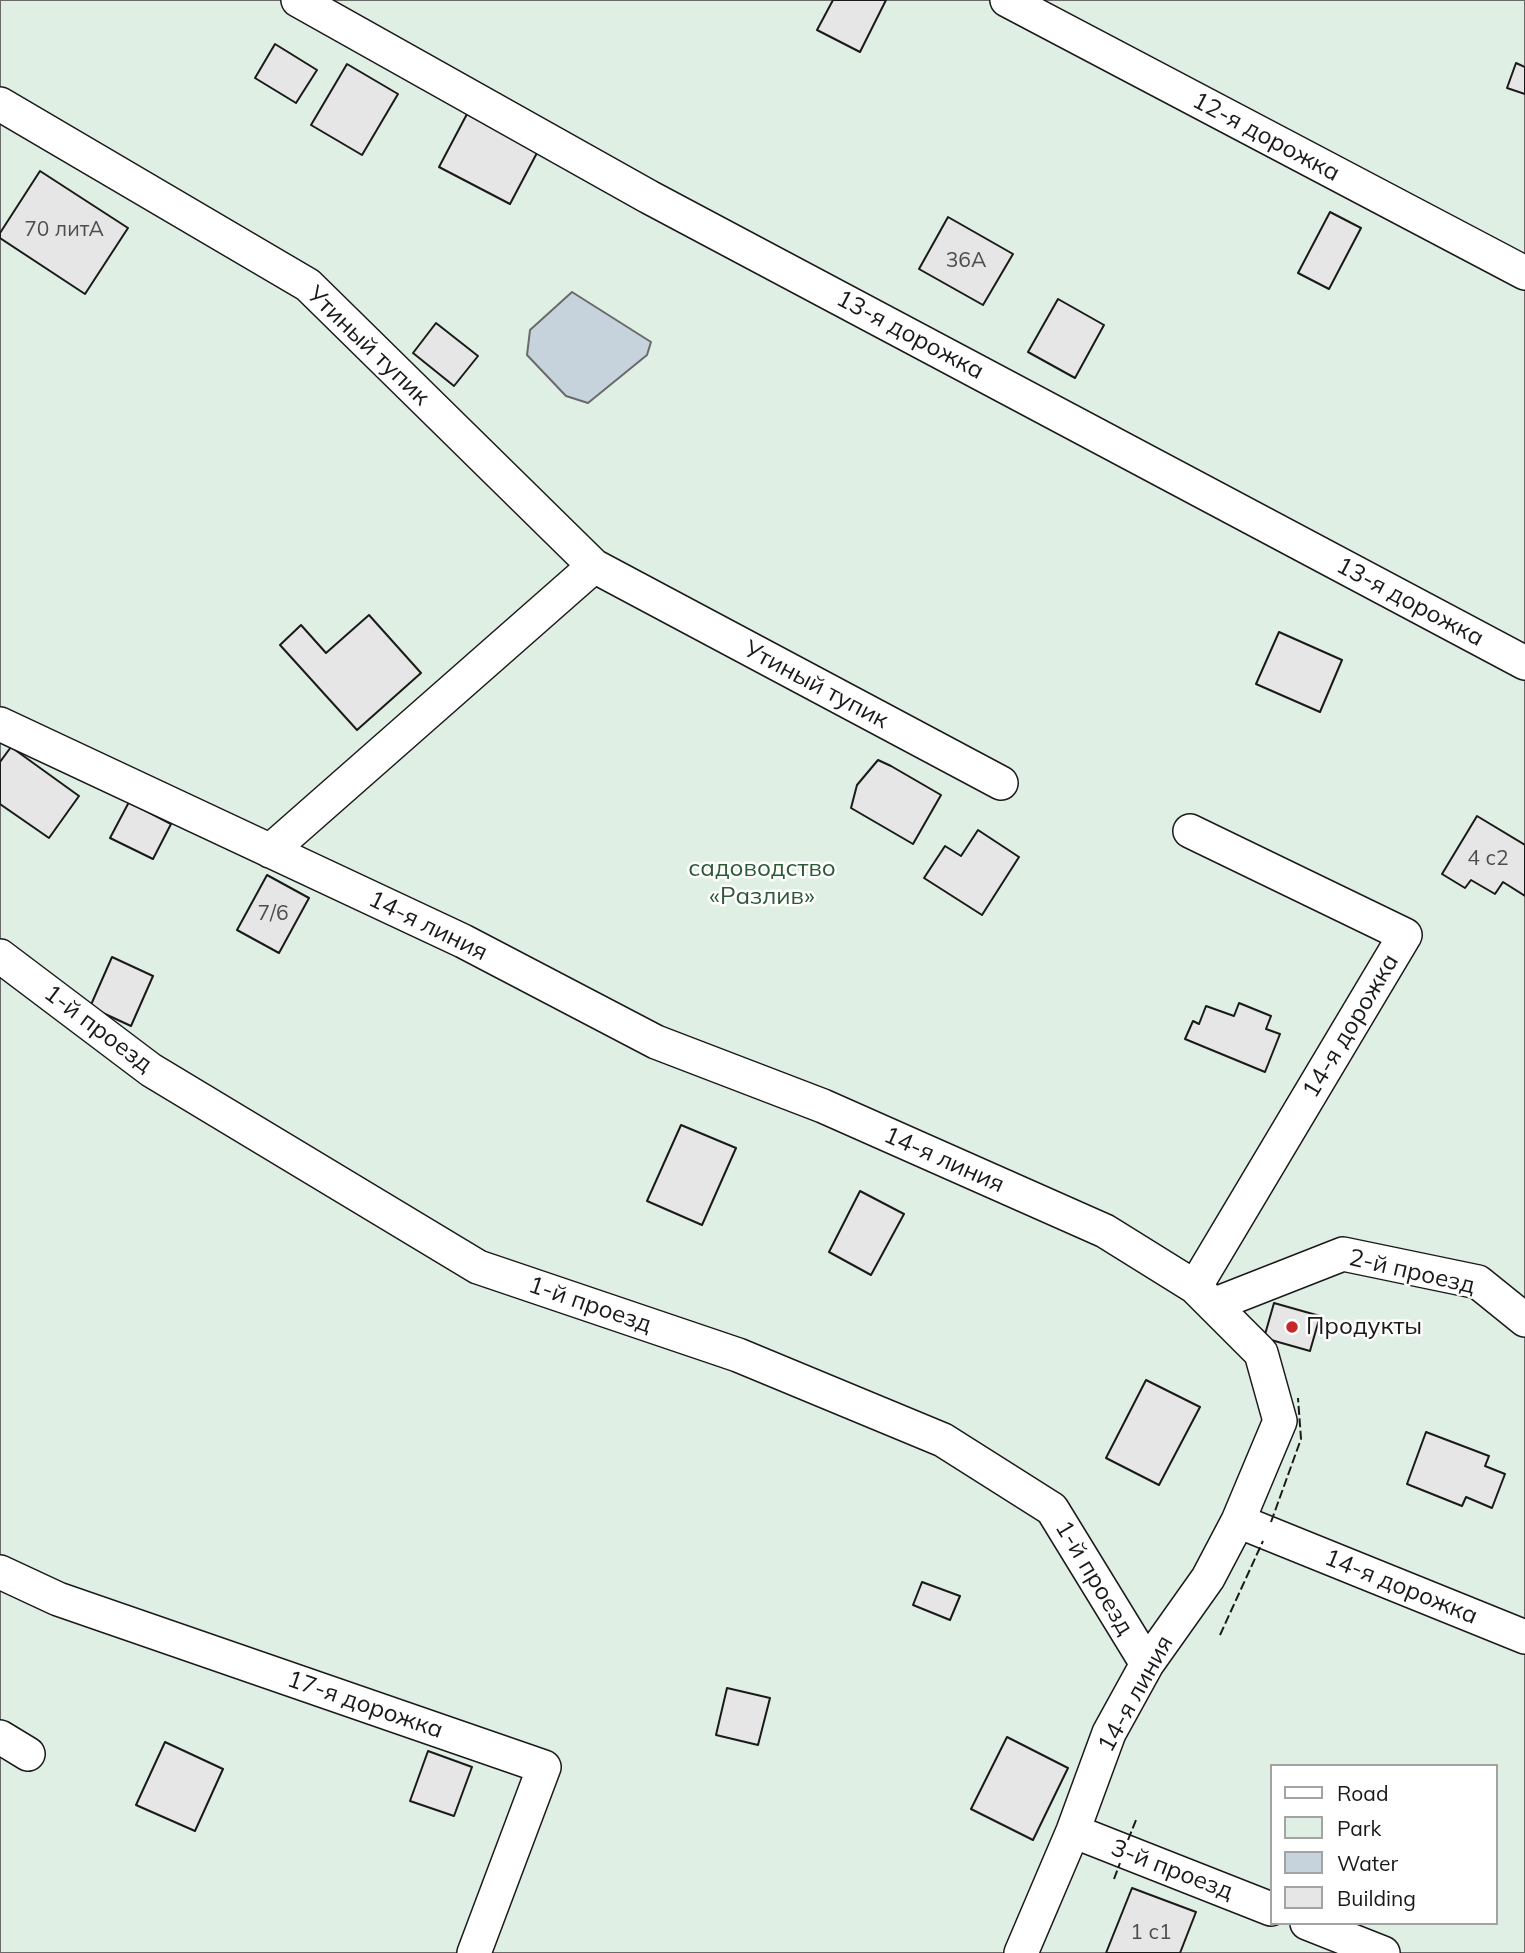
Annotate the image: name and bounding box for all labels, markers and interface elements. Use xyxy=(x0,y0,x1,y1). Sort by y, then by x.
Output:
street label: 12-я дорожка xyxy=(1187,86,1345,188)
house number: 70 литА xyxy=(24,217,104,243)
house number: 36А xyxy=(946,248,986,274)
street label: Утиный тупик xyxy=(301,280,435,412)
street label: 13-я дорожка xyxy=(831,284,989,386)
street label: 13-я дорожка xyxy=(1331,551,1489,653)
street label: Утиный тупик xyxy=(739,635,893,735)
house number: 4 с2 xyxy=(1467,846,1509,872)
park label: садоводство «Разлив» xyxy=(688,855,836,911)
street label: 14-я линия xyxy=(364,885,492,967)
house number: 7/6 xyxy=(257,901,289,927)
street label: 14-я дорожка xyxy=(1297,949,1405,1103)
street label: 1-й проезд xyxy=(38,979,158,1079)
street label: 14-я линия xyxy=(879,1121,1009,1199)
street label: 2-й проезд xyxy=(1346,1244,1478,1300)
street label: 1-й проезд xyxy=(525,1270,655,1340)
place label: Продукты xyxy=(1306,1313,1422,1341)
marker: Продукты xyxy=(1284,1319,1300,1335)
street label: 1-й проезд xyxy=(1049,1516,1139,1640)
street label: 14-я дорожка xyxy=(1320,1543,1482,1631)
street label: 14-я линия xyxy=(1092,1631,1180,1757)
street label: 17-я дорожка xyxy=(283,1665,447,1745)
legend xyxy=(1270,1764,1497,1925)
text: Road xyxy=(1337,1780,1388,1806)
text: Park xyxy=(1337,1815,1381,1841)
street label: 3-й проезд xyxy=(1107,1834,1237,1906)
text: Water xyxy=(1337,1850,1398,1876)
text: Building xyxy=(1337,1885,1416,1911)
house number: 1 с1 xyxy=(1130,1920,1172,1946)

